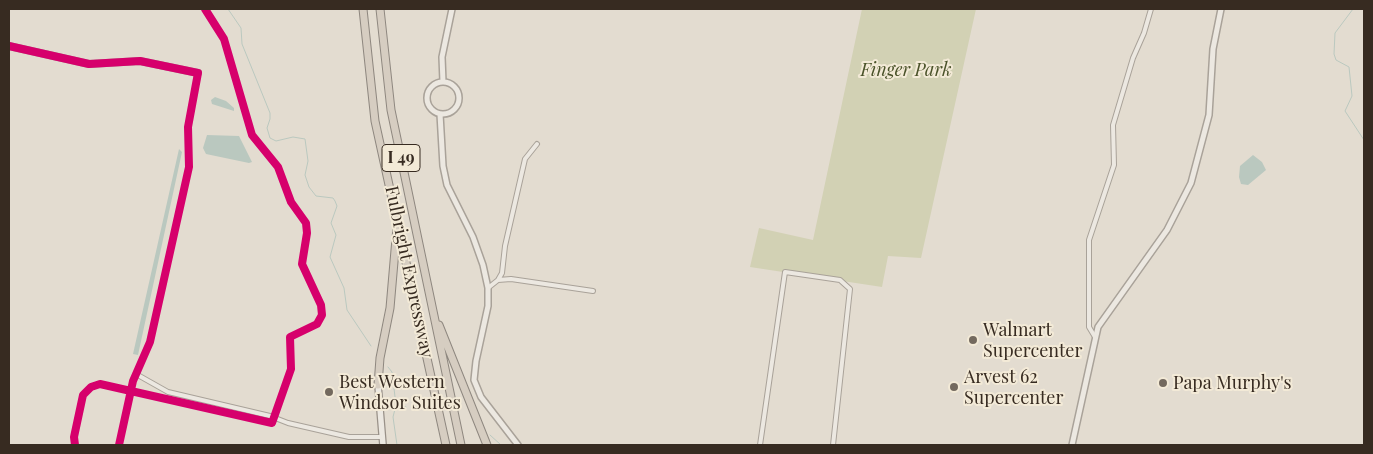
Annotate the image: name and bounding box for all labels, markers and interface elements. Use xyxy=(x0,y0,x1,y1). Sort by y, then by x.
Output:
park label: Finger Park xyxy=(861,59,951,81)
road number: I 49 xyxy=(382,144,420,172)
street label: Fulbright Expressway xyxy=(380,184,438,360)
place label: Walmart Supercenter xyxy=(983,319,1082,362)
marker: Walmart Supercenter xyxy=(967,334,979,346)
place label: Arvest 62 Supercenter xyxy=(964,366,1063,408)
place label: Best Western Windsor Suites xyxy=(339,371,461,414)
place label: Papa Murphy's xyxy=(1173,372,1292,394)
marker: Papa Murphy's xyxy=(1157,377,1169,389)
marker: Arvest 62 Supercenter xyxy=(948,381,960,393)
marker: Best Western Windsor Suites xyxy=(323,386,335,398)

